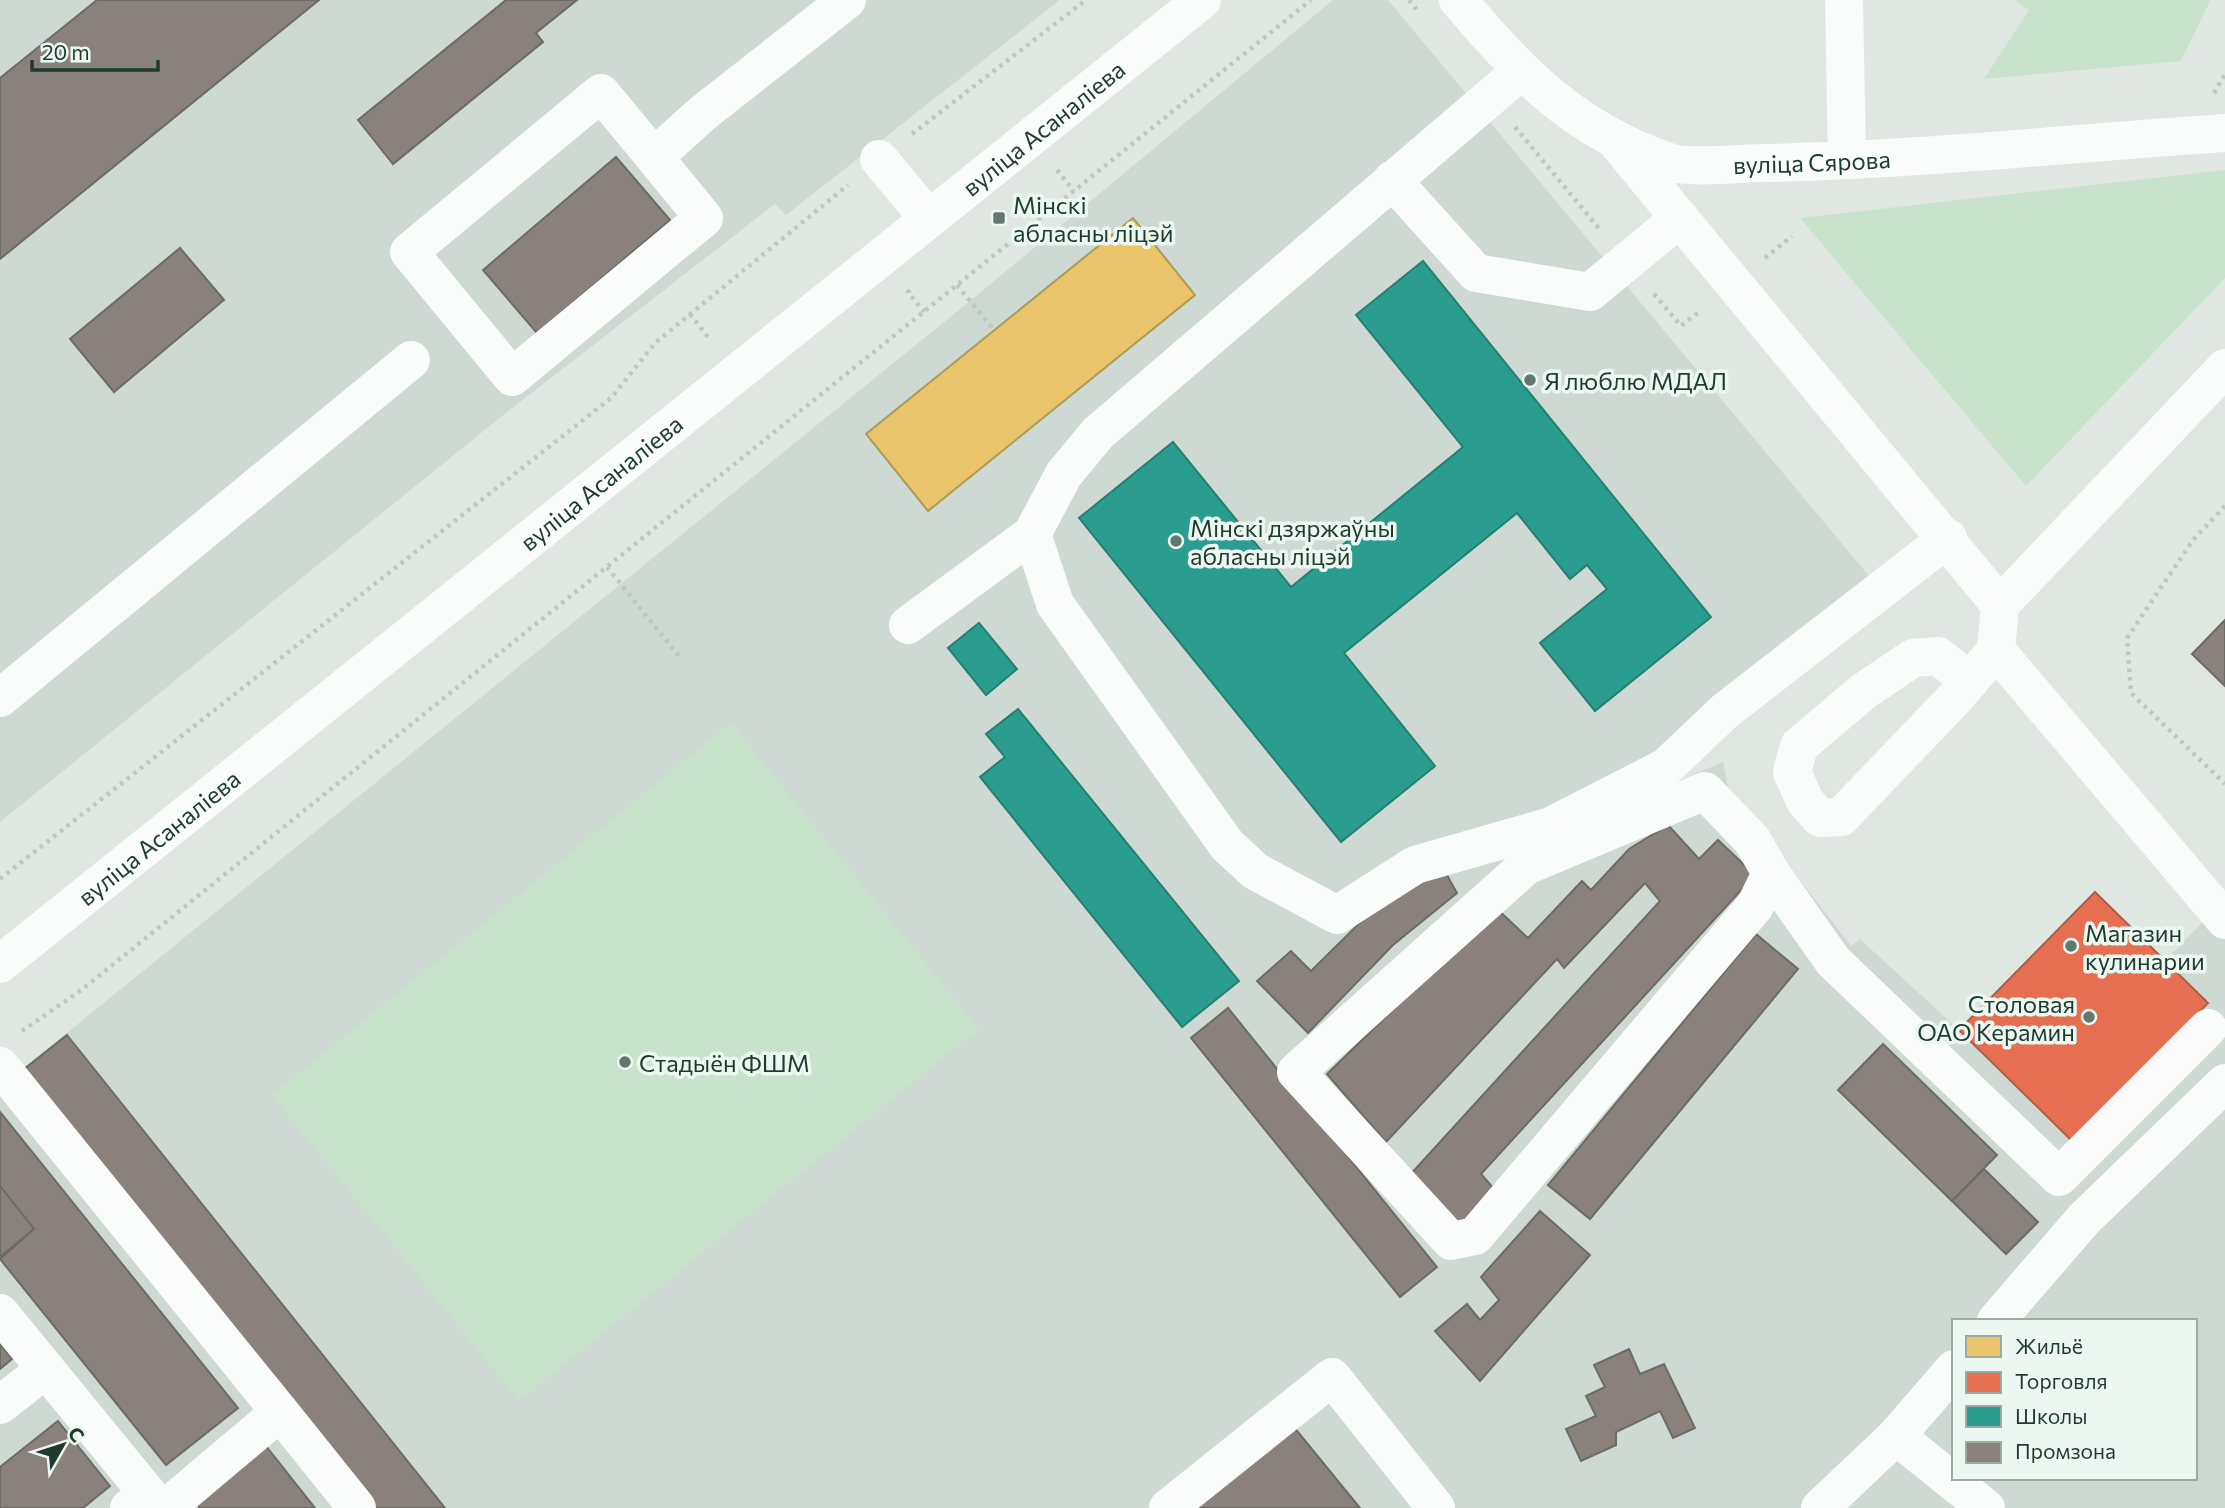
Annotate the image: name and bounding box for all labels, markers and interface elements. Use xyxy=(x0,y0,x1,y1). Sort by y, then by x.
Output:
scale bar xyxy=(32,28,158,72)
text: 20 m xyxy=(42,39,90,64)
street label: вуліца Асаналіева xyxy=(956,54,1130,201)
street label: вуліца Сярова xyxy=(1732,143,1892,179)
place label: Мінскі абласны ліцэй xyxy=(1013,190,1173,247)
marker: Мінскі абласны ліцэй xyxy=(991,210,1007,226)
place label: Я люблю МДАЛ xyxy=(1544,366,1727,395)
marker: Я люблю МДАЛ xyxy=(1522,372,1538,388)
street label: вуліца Асаналіева xyxy=(514,408,688,556)
place label: Мінскі дзяржаўны абласны ліцэй xyxy=(1190,513,1395,570)
marker: Мінскі дзяржаўны абласны ліцэй xyxy=(1168,533,1184,549)
street label: вуліца Асаналіева xyxy=(71,763,245,911)
place label: Магазин кулинарии xyxy=(2085,918,2205,975)
marker: Магазин кулинарии xyxy=(2063,938,2079,954)
place label: Столовая ОАО Керамин xyxy=(1917,989,2075,1046)
marker: Столовая ОАО Керамин xyxy=(2081,1009,2097,1025)
place label: Стадыён ФШМ xyxy=(639,1048,810,1077)
marker: Стадыён ФШМ xyxy=(617,1054,633,1070)
legend xyxy=(1952,1319,2197,1480)
text: Жильё xyxy=(2015,1333,2083,1358)
text: Торговля xyxy=(2015,1368,2108,1393)
text: Школы xyxy=(2015,1403,2087,1428)
north arrow xyxy=(28,1410,98,1480)
text: С xyxy=(64,1422,90,1446)
text: Промзона xyxy=(2015,1438,2116,1463)

